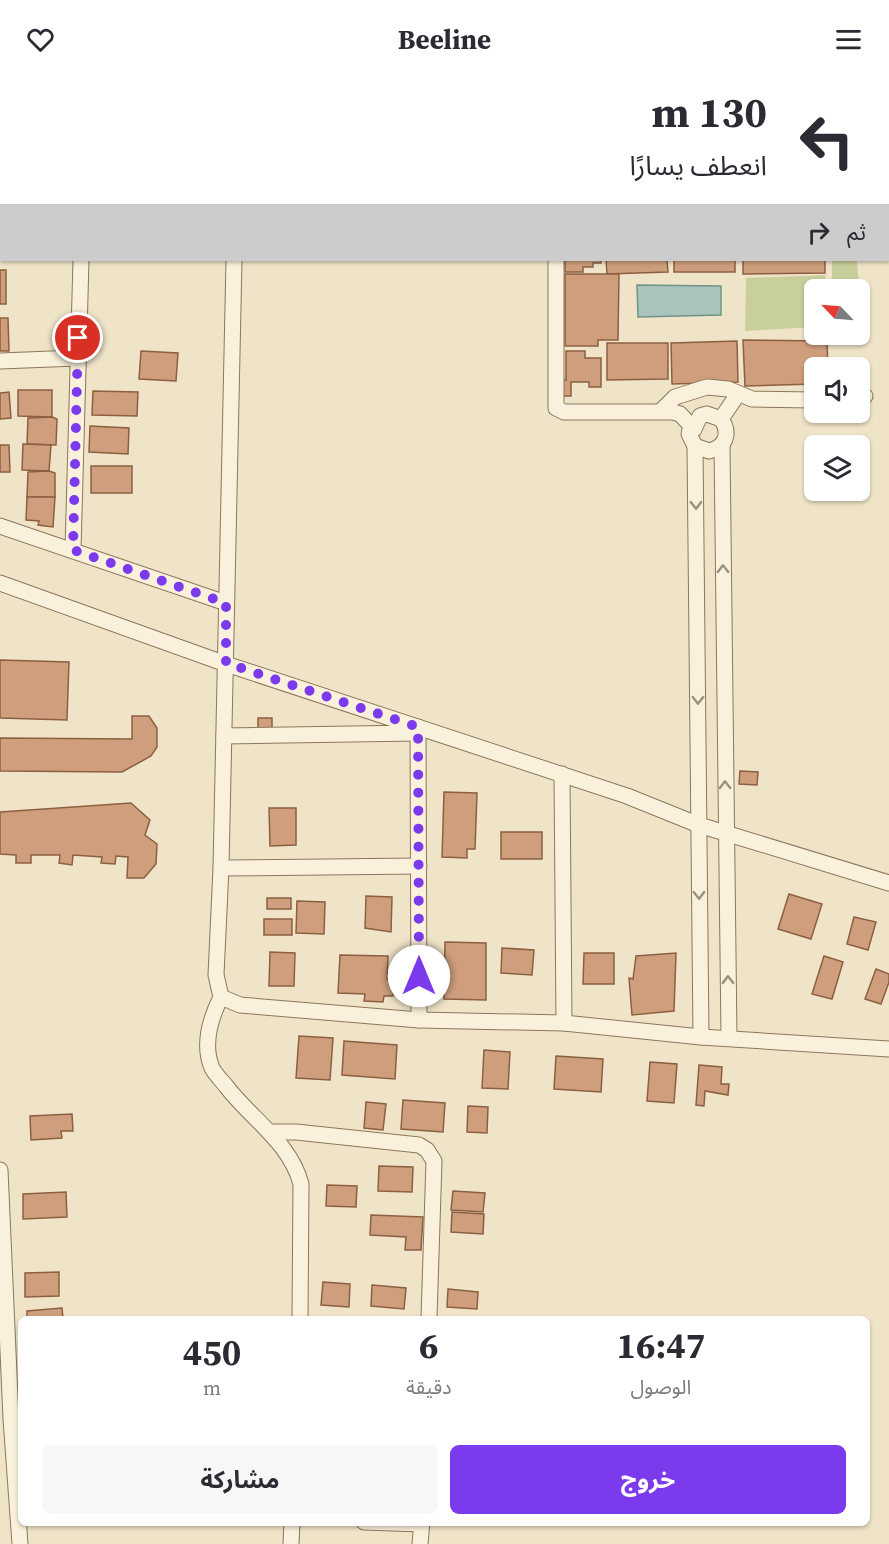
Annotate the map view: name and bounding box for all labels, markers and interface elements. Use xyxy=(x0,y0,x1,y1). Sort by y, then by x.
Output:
text: Beeline xyxy=(398,21,491,58)
icon: heart xyxy=(24,23,57,56)
icon: menu xyxy=(832,23,865,56)
text: 130 m xyxy=(652,83,767,141)
icon: left xyxy=(788,102,866,180)
text: انعطف يسارًا xyxy=(630,147,767,184)
icon: right xyxy=(802,216,835,249)
text: ثم xyxy=(847,217,866,247)
north arrow xyxy=(804,279,870,345)
map controls xyxy=(804,279,870,501)
pin xyxy=(52,312,103,363)
icon: arrive xyxy=(61,321,94,354)
button: sound xyxy=(804,357,870,423)
button: layers xyxy=(804,435,870,501)
one-way arrow xyxy=(690,500,703,509)
one-way arrow xyxy=(717,564,729,573)
one-way arrow xyxy=(692,695,704,704)
one-way arrow xyxy=(719,780,731,789)
one-way arrow xyxy=(693,890,706,899)
position arrow xyxy=(387,944,451,1008)
one-way arrow xyxy=(722,975,734,984)
text: 6 xyxy=(419,1321,439,1370)
text: 16:47 xyxy=(616,1321,705,1370)
text: 450 xyxy=(183,1328,241,1377)
text: دقيقة xyxy=(406,1373,452,1401)
text: الوصول xyxy=(630,1373,691,1401)
text: m xyxy=(203,1374,221,1402)
button: مشاركة xyxy=(42,1445,438,1514)
button: خروج xyxy=(450,1445,846,1514)

